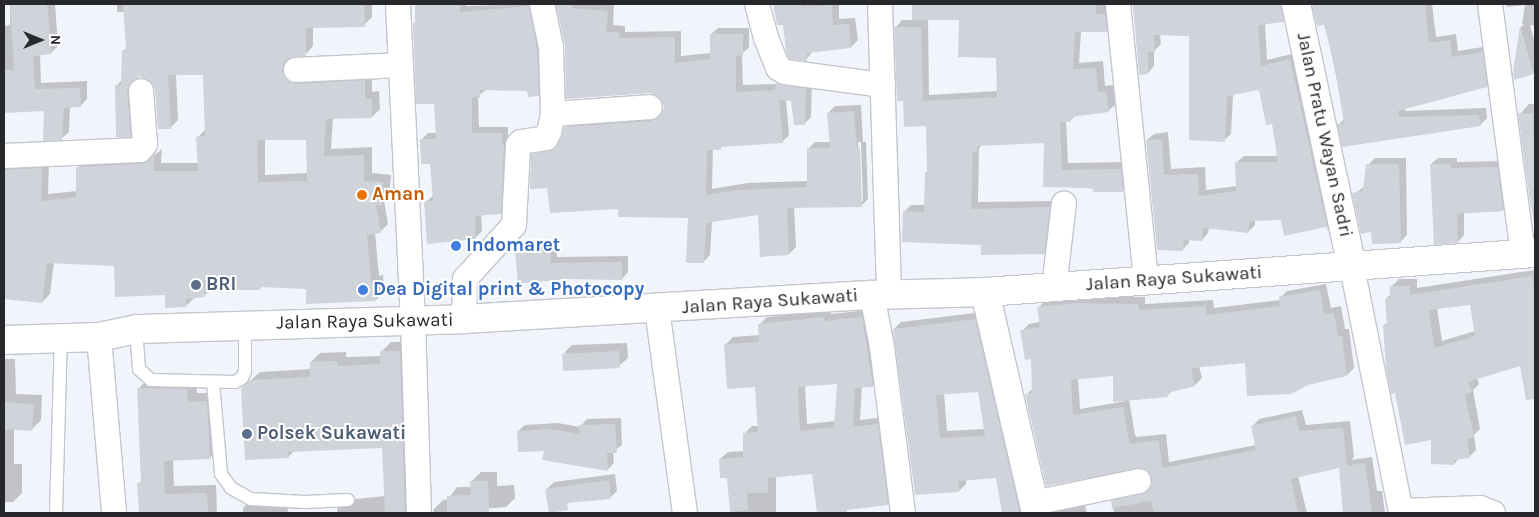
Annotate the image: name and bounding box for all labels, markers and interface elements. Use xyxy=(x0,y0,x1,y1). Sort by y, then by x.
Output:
north arrow xyxy=(15,15,65,65)
street label: Jalan Pratu Wayan Sadri xyxy=(1291,31,1357,239)
text: N xyxy=(47,35,64,45)
place label: Aman xyxy=(372,184,425,206)
marker: Aman xyxy=(356,189,368,201)
place label: Indomaret xyxy=(466,235,560,257)
marker: Indomaret xyxy=(450,240,462,252)
street label: Jalan Raya Sukawati xyxy=(1085,261,1263,297)
place label: BRI xyxy=(206,274,236,296)
marker: BRI xyxy=(190,279,202,291)
place label: Dea Digital print & Photocopy xyxy=(373,279,644,301)
marker: Dea Digital print & Photocopy xyxy=(357,284,369,296)
street label: Jalan Raya Sukawati xyxy=(681,284,859,320)
street label: Jalan Raya Sukawati xyxy=(276,309,454,335)
place label: Polsek Sukawati xyxy=(257,423,406,445)
marker: Polsek Sukawati xyxy=(241,428,253,440)

